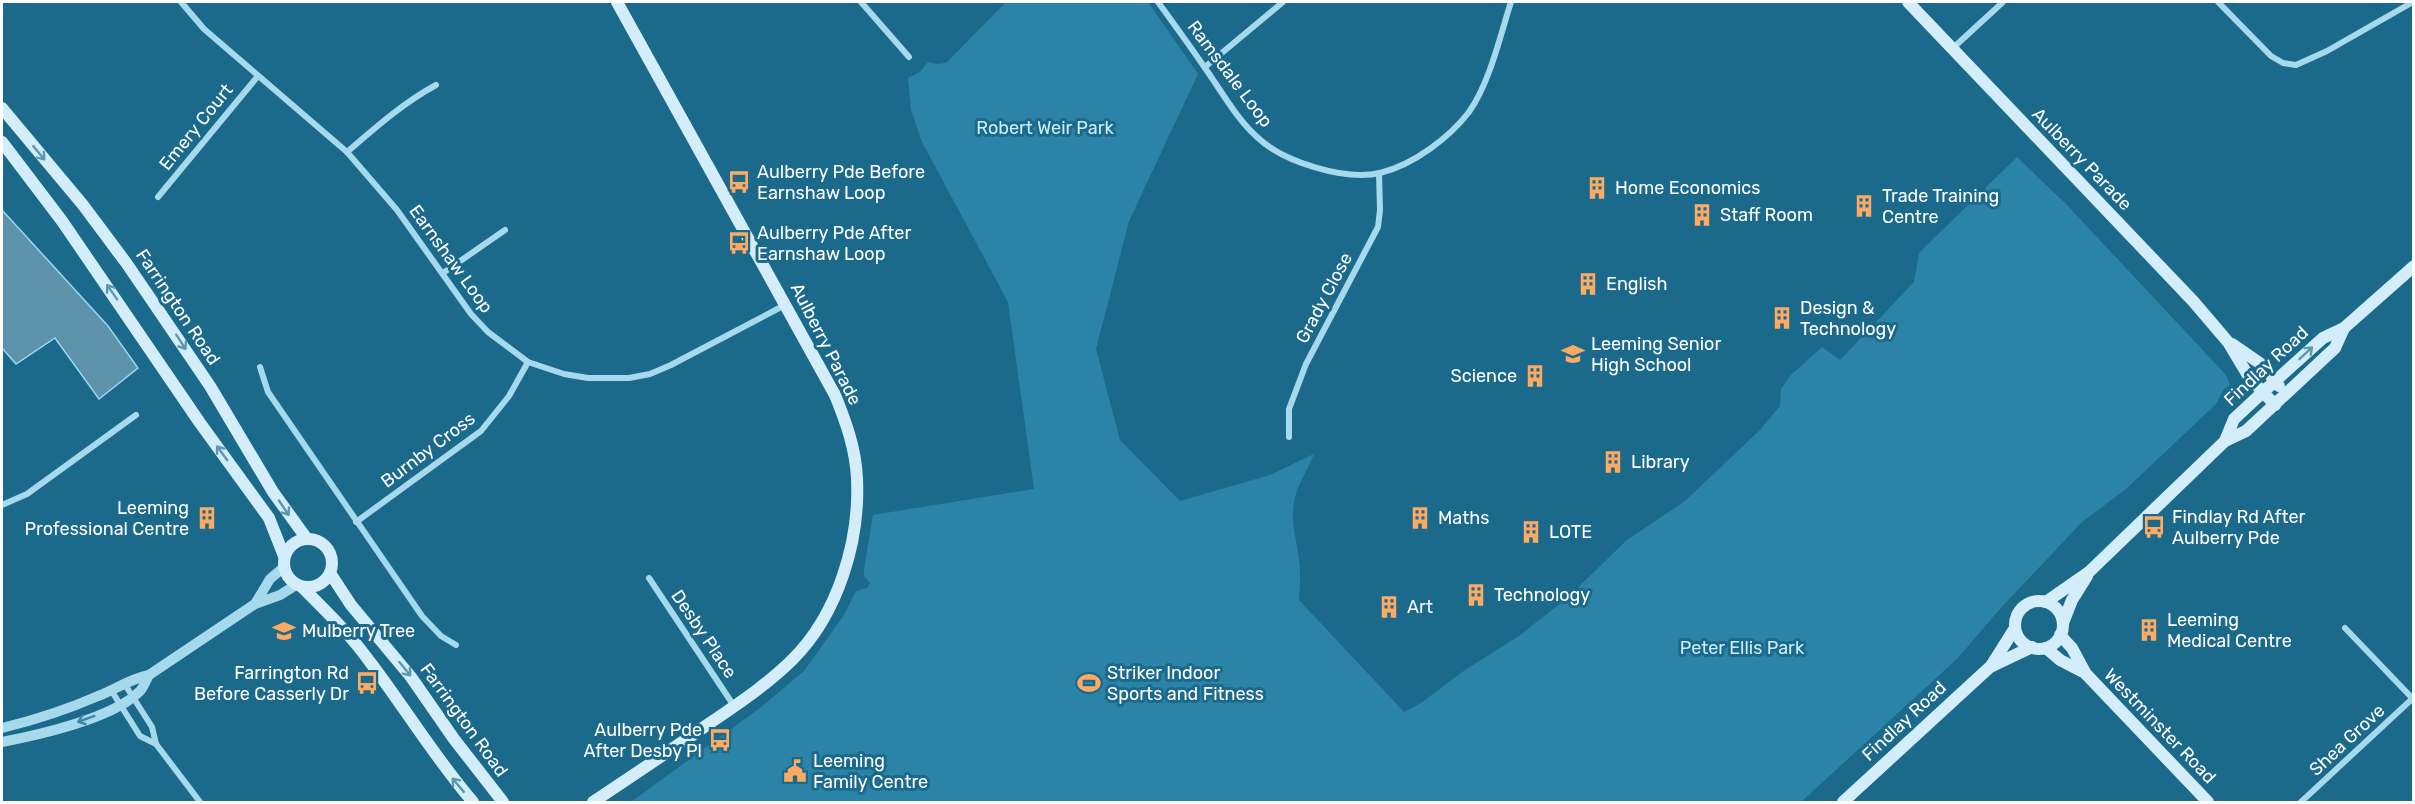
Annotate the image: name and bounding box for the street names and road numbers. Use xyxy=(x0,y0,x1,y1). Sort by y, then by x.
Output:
street label: Ramsdale Loop xyxy=(1183,16,1277,132)
street label: Emery Court xyxy=(154,79,238,175)
street label: Aulberry Parade xyxy=(2027,103,2137,215)
street label: Earnshaw Loop xyxy=(404,201,498,317)
street label: Farrington Road xyxy=(131,245,225,369)
street label: Grady Close xyxy=(1291,249,1357,347)
street label: Aulberry Parade xyxy=(786,279,866,409)
street label: Findlay Road xyxy=(2219,321,2313,411)
street label: Burnby Cross xyxy=(377,407,479,493)
street label: Desby Place xyxy=(666,586,742,682)
street label: Farrington Road xyxy=(415,659,513,781)
street label: Westminster Road xyxy=(2100,664,2220,788)
street label: Findlay Road xyxy=(1857,676,1951,766)
street label: Shea Grove xyxy=(2305,699,2389,781)

